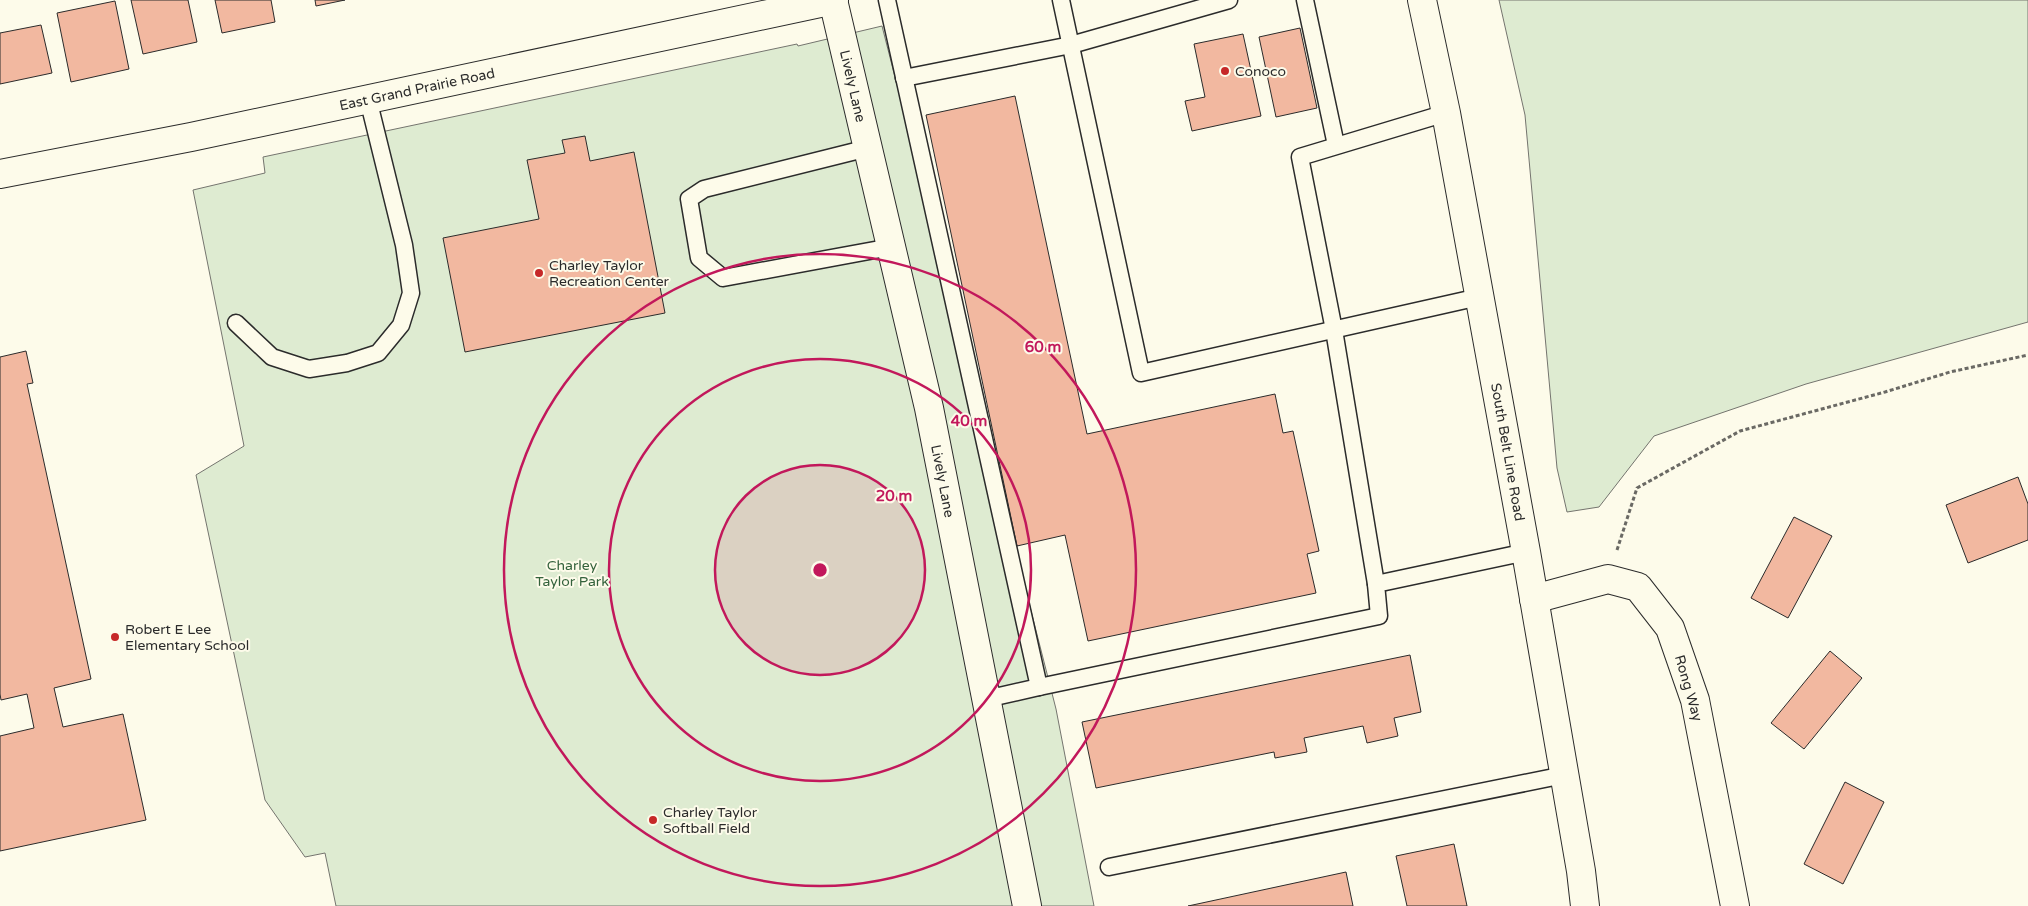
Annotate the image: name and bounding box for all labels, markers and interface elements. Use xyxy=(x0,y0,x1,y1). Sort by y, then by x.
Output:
street label: Lively Lane xyxy=(836,48,869,124)
place label: Conoco xyxy=(1235,63,1286,80)
street label: East Grand Prairie Road xyxy=(338,65,497,114)
marker: Conoco xyxy=(1219,65,1231,77)
place label: Charley Taylor Recreation Center xyxy=(549,257,670,290)
marker: Charley Taylor Recreation Center xyxy=(533,267,545,279)
text: 60 m xyxy=(1025,338,1061,356)
street label: South Belt Line Road xyxy=(1487,382,1528,523)
text: 40 m xyxy=(951,412,987,430)
street label: Lively Lane xyxy=(927,443,958,519)
text: 20 m xyxy=(876,487,912,505)
park label: Charley Taylor Park xyxy=(535,557,609,590)
centre of rings xyxy=(811,561,829,579)
place label: Robert E Lee Elementary School xyxy=(125,621,249,654)
marker: Robert E Lee Elementary School xyxy=(109,631,121,643)
street label: Rong Way xyxy=(1671,653,1706,724)
place label: Charley Taylor Softball Field xyxy=(663,804,758,837)
marker: Charley Taylor Softball Field xyxy=(647,814,659,826)

